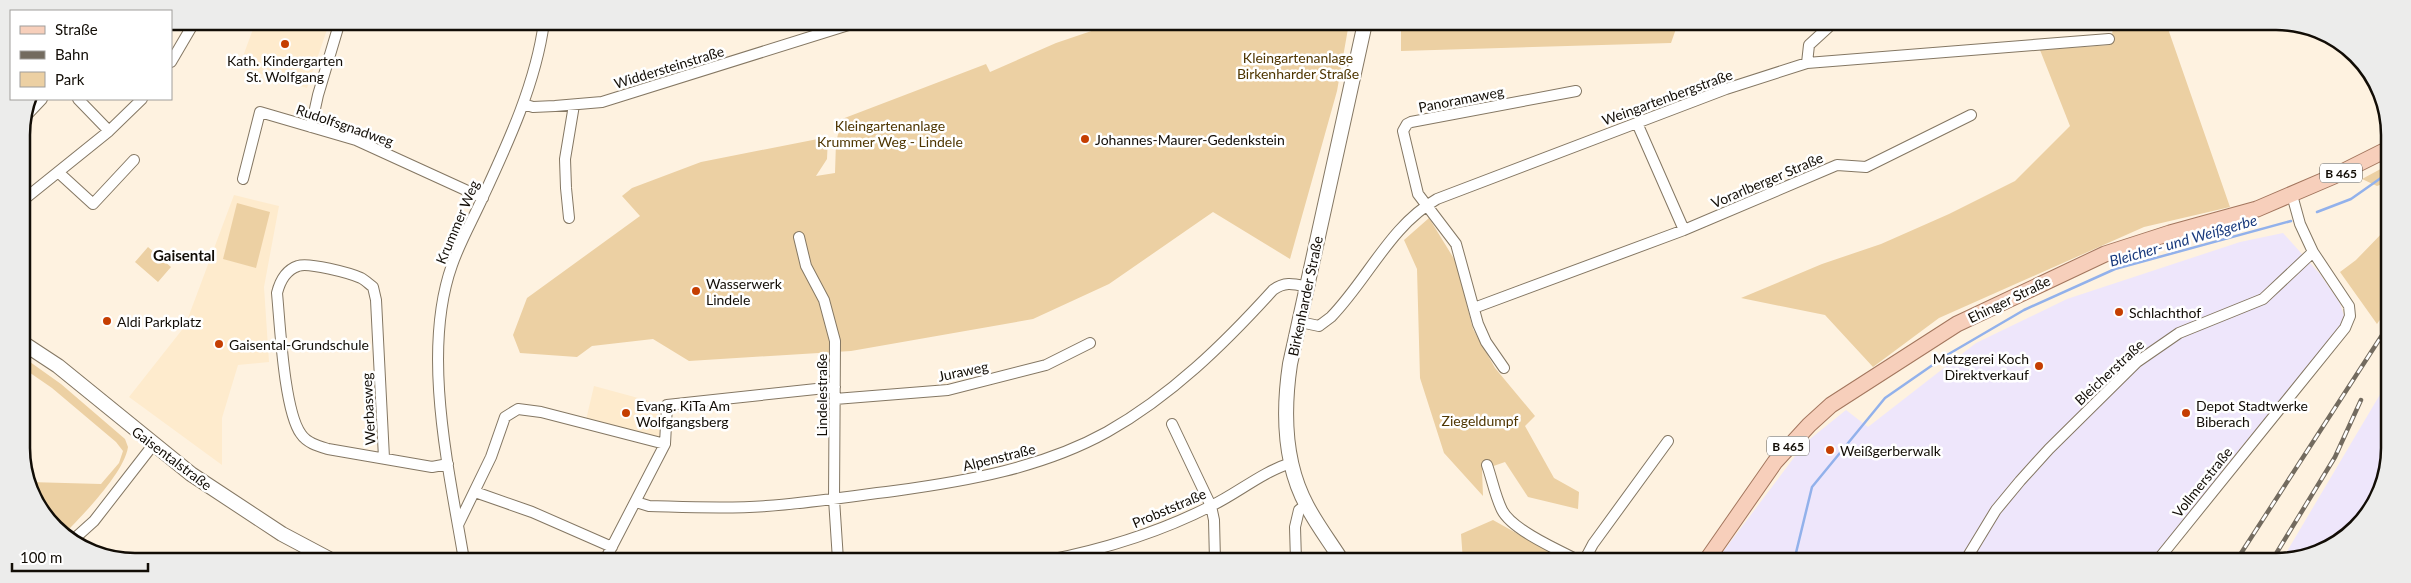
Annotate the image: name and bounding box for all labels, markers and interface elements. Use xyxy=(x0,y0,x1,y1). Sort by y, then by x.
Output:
legend xyxy=(10,10,172,100)
text: Straße xyxy=(55,20,98,38)
marker: Kath. Kindergarten St. Wolfgang xyxy=(279,38,291,50)
street label: Widdersteinstraße xyxy=(612,42,726,92)
text: Bahn xyxy=(55,45,89,63)
park label: Kleingartenanlage Birkenharder Straße xyxy=(1237,49,1359,82)
place label: Kath. Kindergarten St. Wolfgang xyxy=(227,52,343,85)
street label: Weingartenbergstraße xyxy=(1599,65,1735,129)
text: Park xyxy=(55,70,85,88)
street label: Panoramaweg xyxy=(1417,82,1505,116)
street label: Rudolfsgnadweg xyxy=(294,100,396,150)
park label: Kleingartenanlage Krummer Weg - Lindele xyxy=(817,117,963,150)
place label: Johannes-Maurer-Gedenkstein xyxy=(1095,131,1285,148)
marker: Johannes-Maurer-Gedenkstein xyxy=(1079,133,1091,145)
street label: Vorarlberger Straße xyxy=(1709,149,1825,211)
road number: B 465 xyxy=(2320,164,2362,182)
street label: Krummer Weg xyxy=(432,178,482,266)
water label: Bleicher- und Weißgerbe xyxy=(2107,210,2259,270)
street label: Birkenharder Straße xyxy=(1284,234,1326,358)
district label: Gaisental xyxy=(153,246,215,264)
street label: Ehinger Straße xyxy=(1965,272,2053,326)
place label: Wasserwerk Lindele xyxy=(706,275,783,308)
marker: Wasserwerk Lindele xyxy=(690,285,702,297)
place label: Schlachthof xyxy=(2129,304,2201,321)
marker: Schlachthof xyxy=(2113,306,2125,318)
place label: Aldi Parkplatz xyxy=(117,313,201,330)
marker: Aldi Parkplatz xyxy=(101,315,113,327)
place label: Gaisental-Grundschule xyxy=(229,336,369,353)
street label: Bleicherstraße xyxy=(2071,336,2147,408)
marker: Gaisental-Grundschule xyxy=(213,338,225,350)
place label: Metzgerei Koch Direktverkauf xyxy=(1933,350,2029,383)
street label: Lindelestraße xyxy=(813,354,830,436)
street label: Juraweg xyxy=(936,357,990,385)
marker: Metzgerei Koch Direktverkauf xyxy=(2033,360,2045,372)
street label: Werbasweg xyxy=(358,372,378,446)
place label: Evang. KiTa Am Wolfgangsberg xyxy=(636,397,730,430)
place label: Depot Stadtwerke Biberach xyxy=(2196,397,2308,430)
marker: Evang. KiTa Am Wolfgangsberg xyxy=(620,407,632,419)
marker: Depot Stadtwerke Biberach xyxy=(2180,407,2192,419)
park label: Ziegeldumpf xyxy=(1442,412,1518,429)
street label: Gaisentalstraße xyxy=(129,422,215,494)
road number: B 465 xyxy=(1767,436,1809,456)
street label: Alpenstraße xyxy=(961,440,1037,474)
place label: Weißgerberwalk xyxy=(1840,442,1942,459)
street label: Vollmerstraße xyxy=(2168,443,2236,521)
marker: Weißgerberwalk xyxy=(1824,444,1836,456)
street label: Probststraße xyxy=(1130,485,1208,531)
scale bar xyxy=(12,540,149,572)
text: 100 m xyxy=(20,548,62,566)

